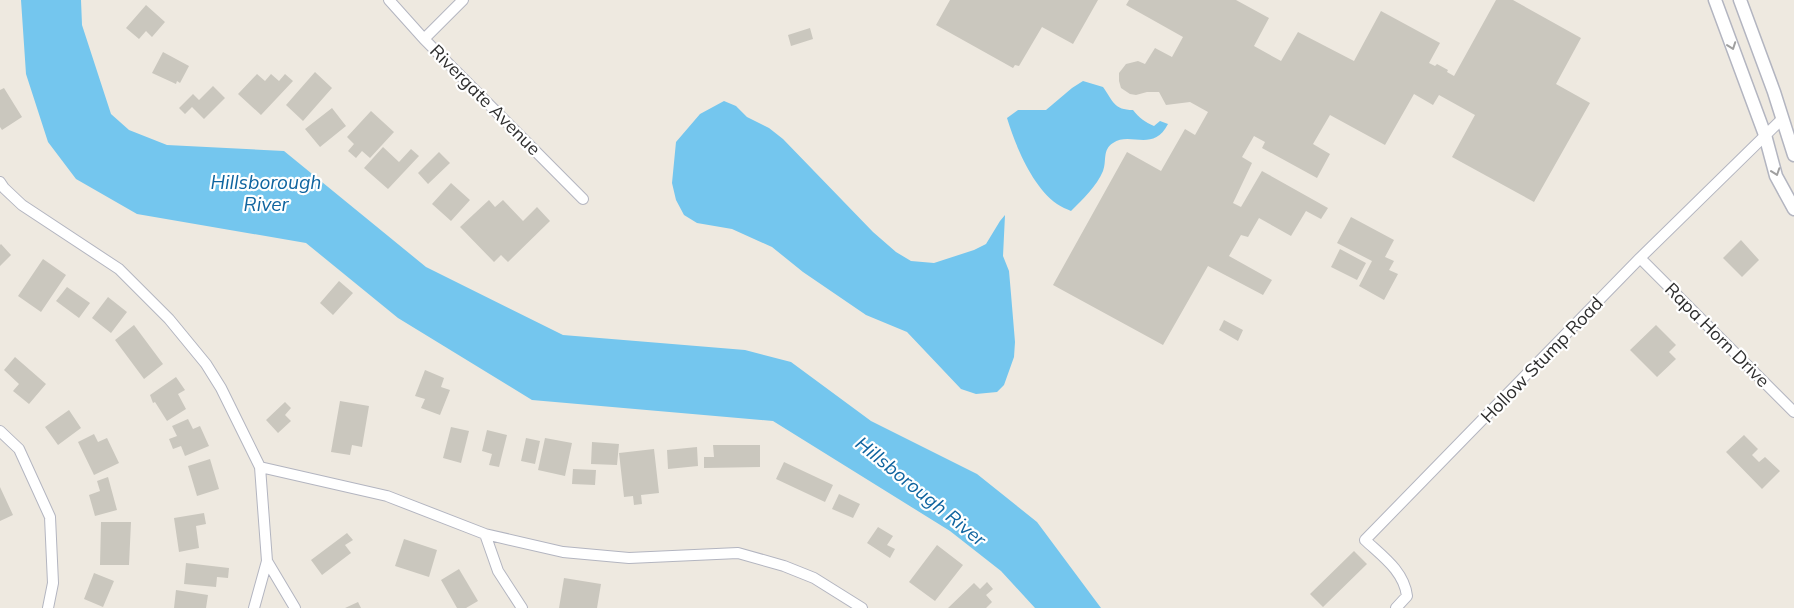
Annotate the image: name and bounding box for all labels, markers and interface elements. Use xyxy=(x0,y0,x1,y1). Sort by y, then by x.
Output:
street label: Rivergate Avenue xyxy=(425,39,546,160)
one-way arrow xyxy=(1726,41,1736,50)
one-way arrow xyxy=(1770,167,1780,175)
water label: Hillsborough River xyxy=(211,170,321,216)
street label: Rapa Horn Drive xyxy=(1660,277,1775,392)
street label: Hollow Stump Road xyxy=(1476,292,1608,427)
water label: Hillsborough River xyxy=(851,431,992,552)

